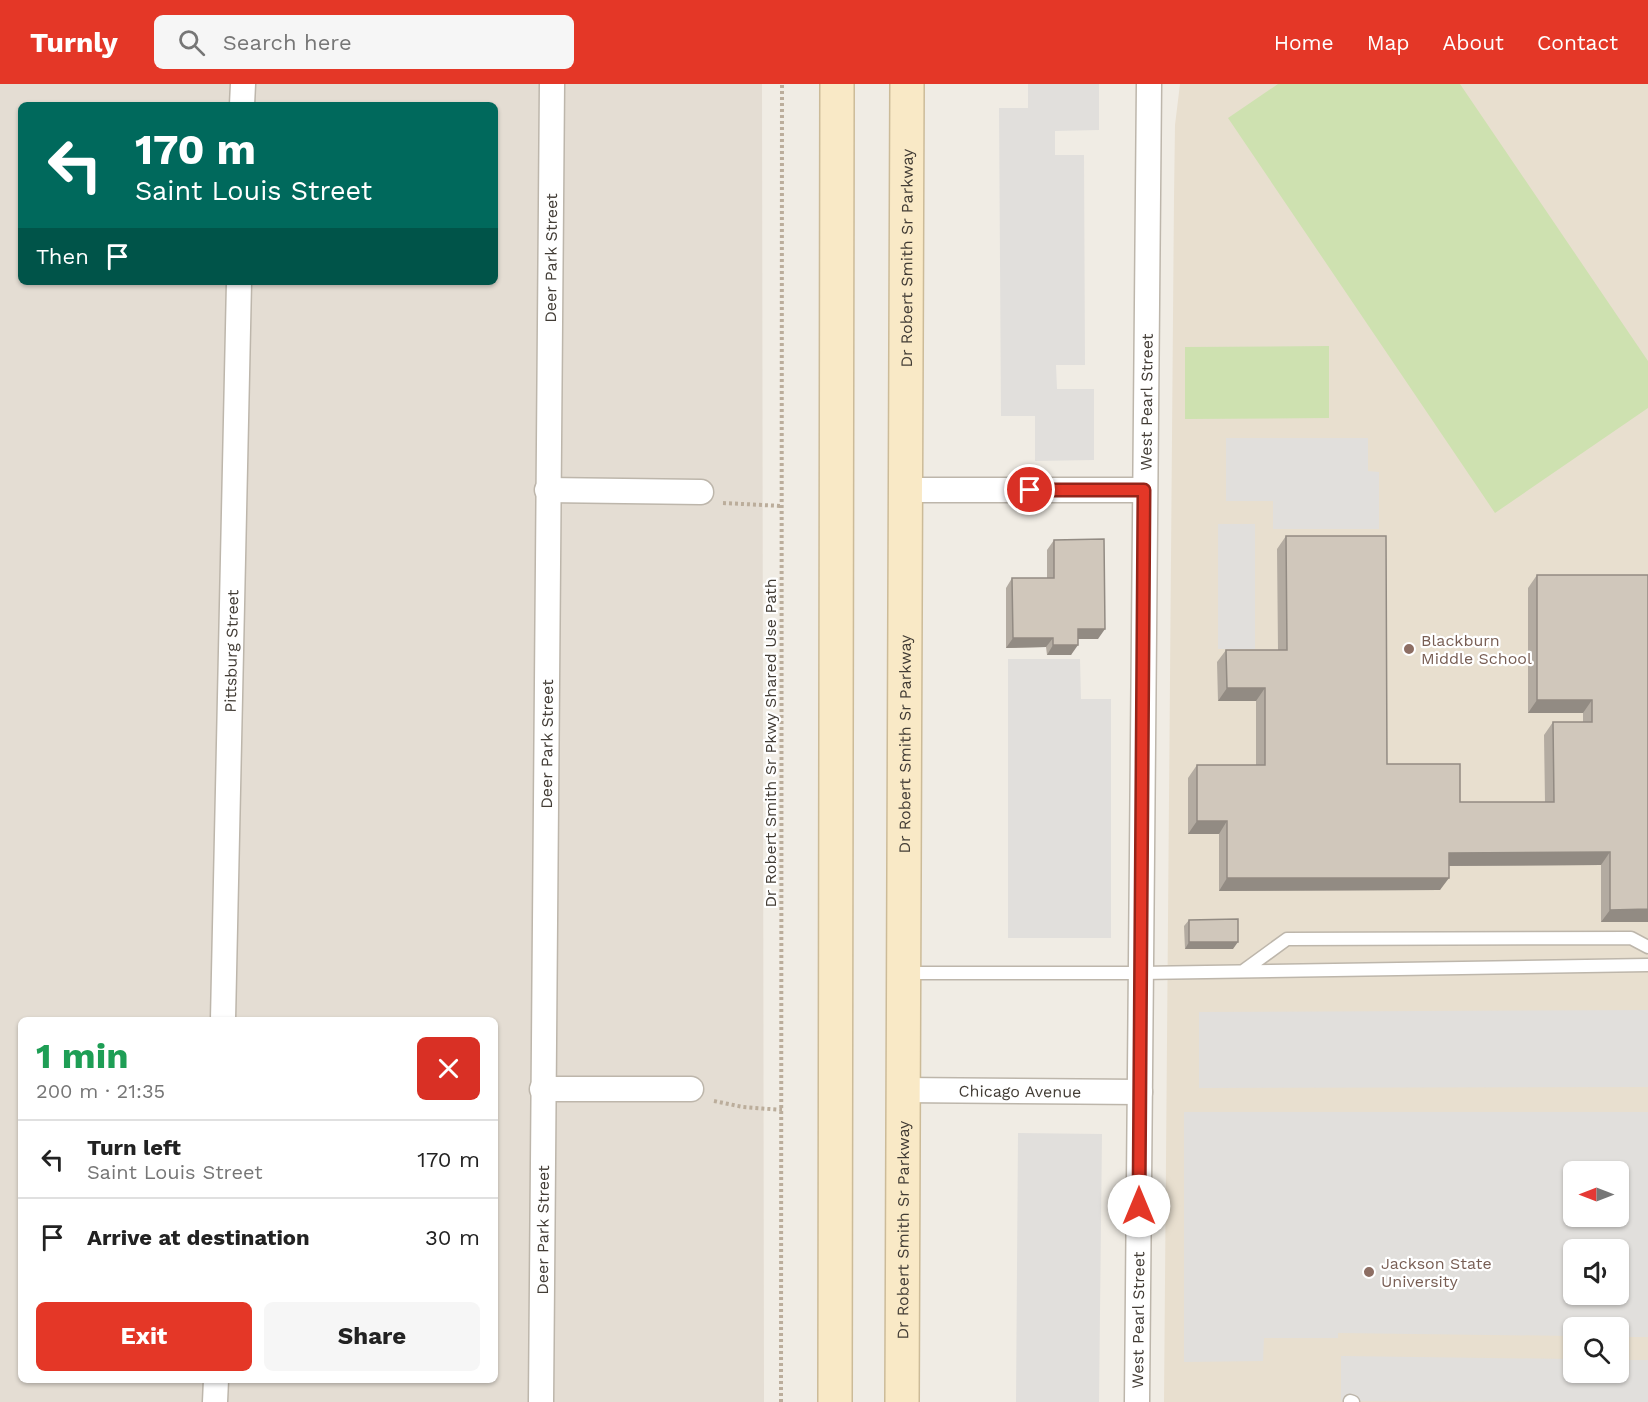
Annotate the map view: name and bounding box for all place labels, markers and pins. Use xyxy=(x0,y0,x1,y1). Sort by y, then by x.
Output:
pin xyxy=(1004,464,1055,515)
place label: Blackburn Middle School xyxy=(1421,631,1532,668)
marker: Blackburn Middle School xyxy=(1402,642,1416,656)
place label: Jackson State University xyxy=(1381,1254,1492,1291)
marker: Jackson State University xyxy=(1362,1265,1376,1279)

